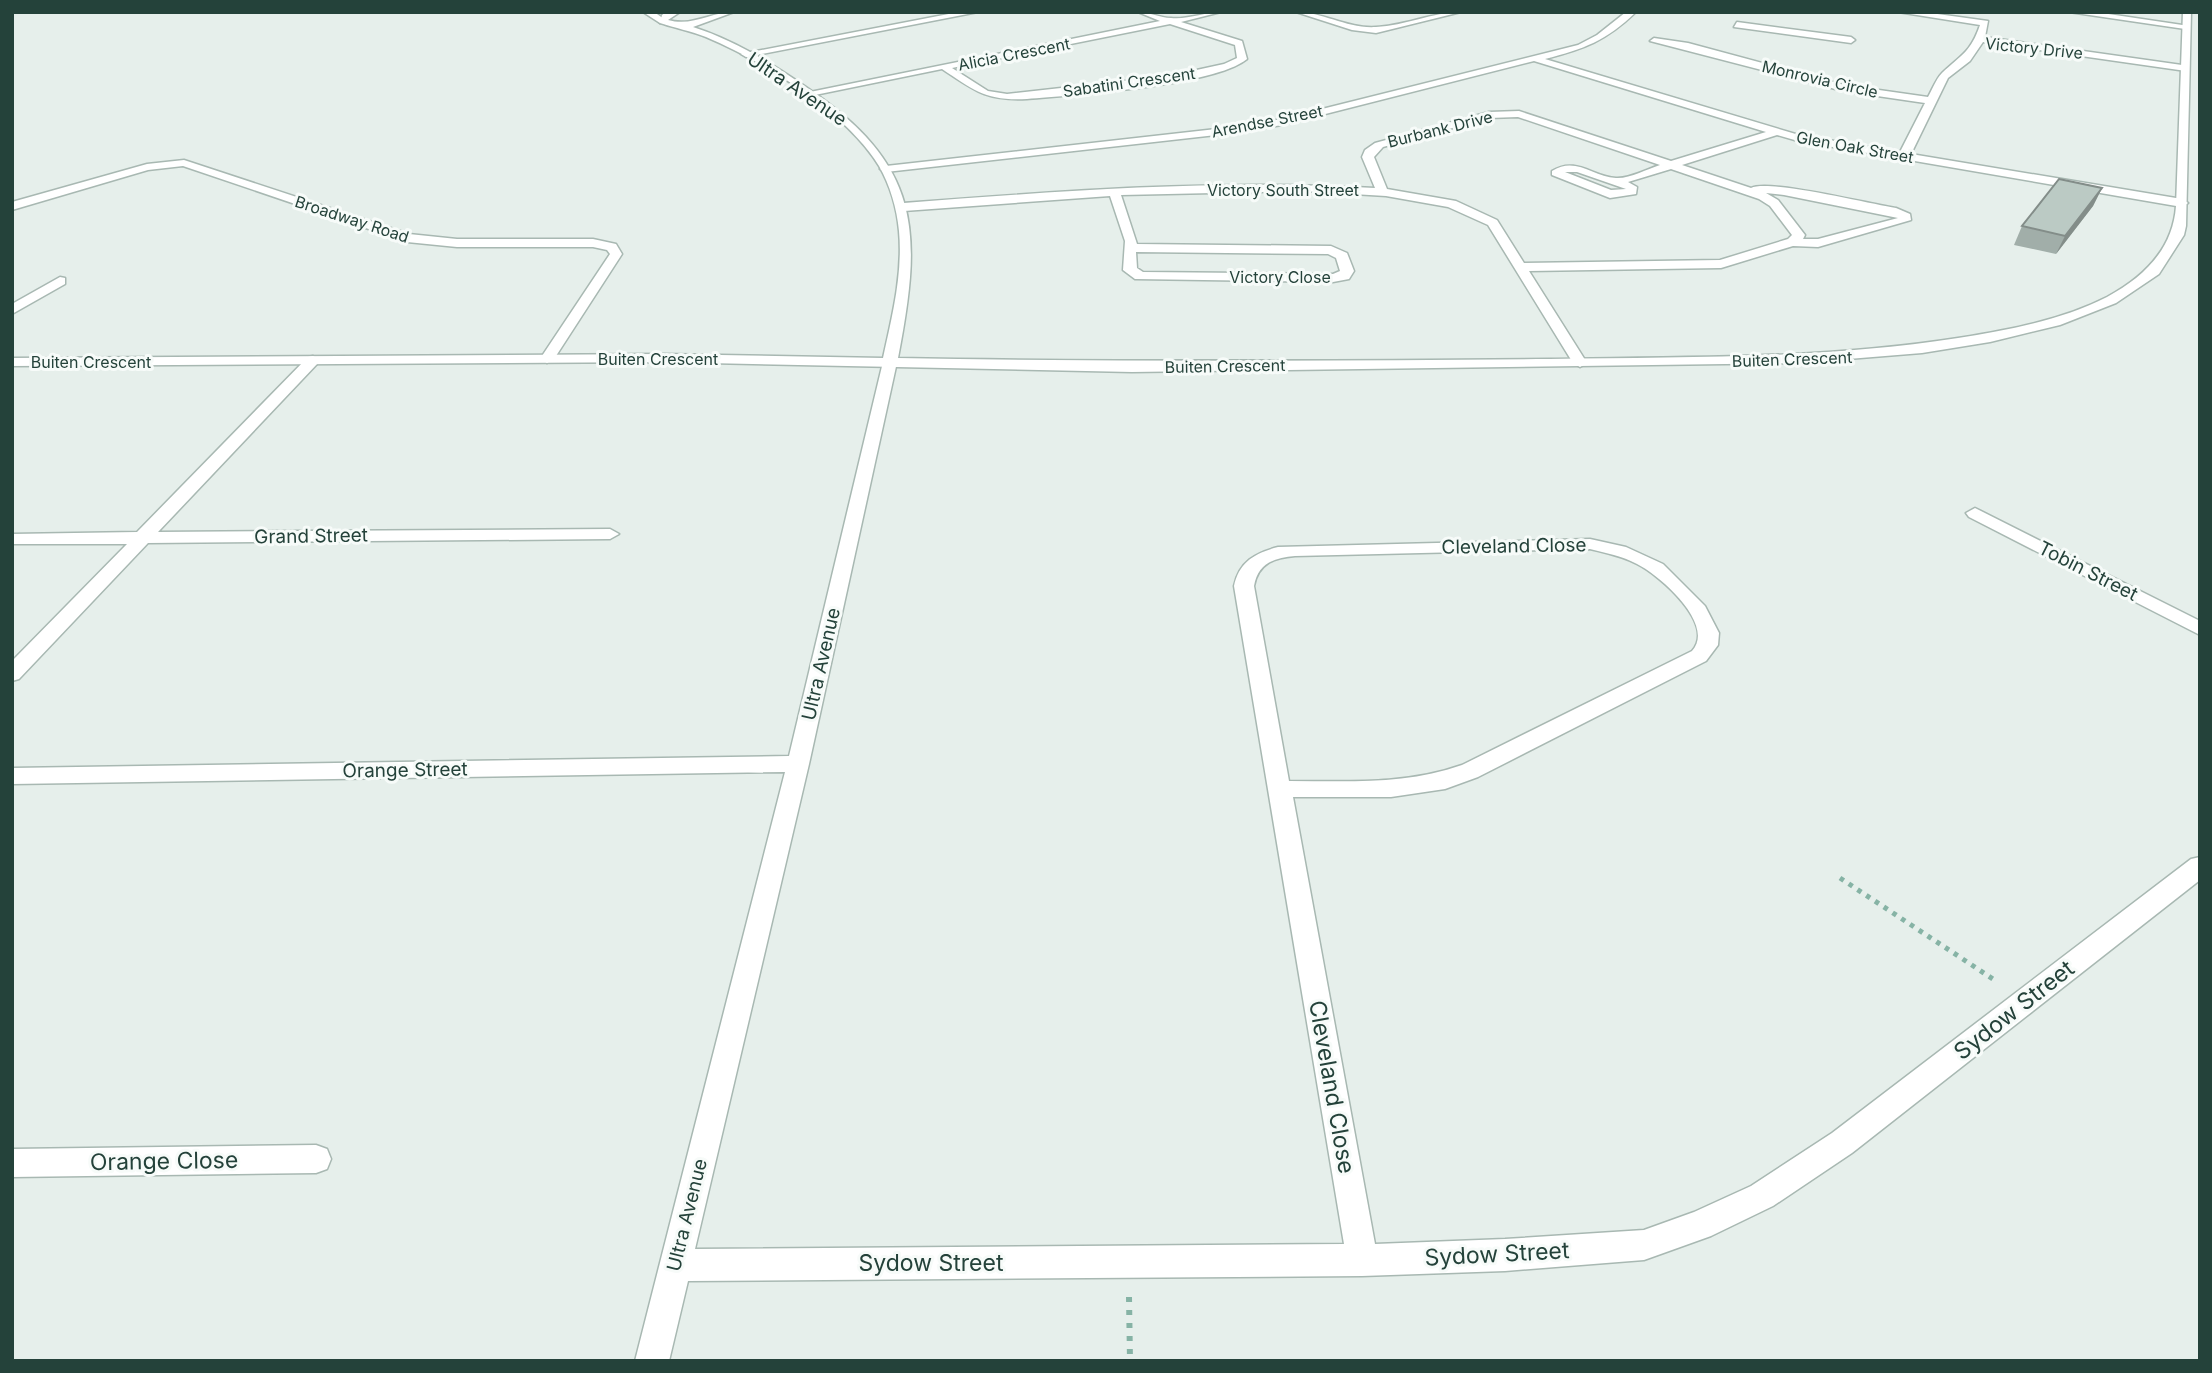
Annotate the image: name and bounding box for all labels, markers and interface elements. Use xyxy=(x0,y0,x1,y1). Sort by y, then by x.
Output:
street label: Alicia Crescent xyxy=(956,33,1072,75)
street label: Victory Drive xyxy=(1984,33,2084,63)
street label: Ultra Avenue xyxy=(743,47,851,131)
street label: Monrovia Circle xyxy=(1760,56,1880,102)
street label: Sabatini Crescent xyxy=(1062,63,1196,101)
street label: Arendse Street xyxy=(1210,100,1324,142)
street label: Burbank Drive xyxy=(1385,106,1495,152)
street label: Glen Oak Street xyxy=(1795,127,1915,167)
street label: Victory South Street xyxy=(1207,180,1359,200)
street label: Broadway Road xyxy=(292,191,412,247)
street label: Victory Close xyxy=(1229,267,1331,287)
street label: Buiten Crescent xyxy=(1731,347,1853,371)
street label: Buiten Crescent xyxy=(598,349,718,369)
street label: Buiten Crescent xyxy=(31,352,151,372)
street label: Buiten Crescent xyxy=(1165,355,1285,377)
street label: Grand Street xyxy=(254,524,368,548)
street label: Cleveland Close xyxy=(1441,533,1587,559)
street label: Tobin Street xyxy=(2034,536,2142,606)
street label: Ultra Avenue xyxy=(797,605,845,723)
street label: Orange Street xyxy=(342,757,468,783)
street label: Sydow Street xyxy=(1948,954,2080,1066)
street label: Cleveland Close xyxy=(1303,998,1361,1176)
street label: Orange Close xyxy=(90,1146,238,1176)
street label: Ultra Avenue xyxy=(662,1156,712,1274)
street label: Sydow Street xyxy=(1424,1236,1571,1272)
street label: Sydow Street xyxy=(859,1249,1004,1277)

